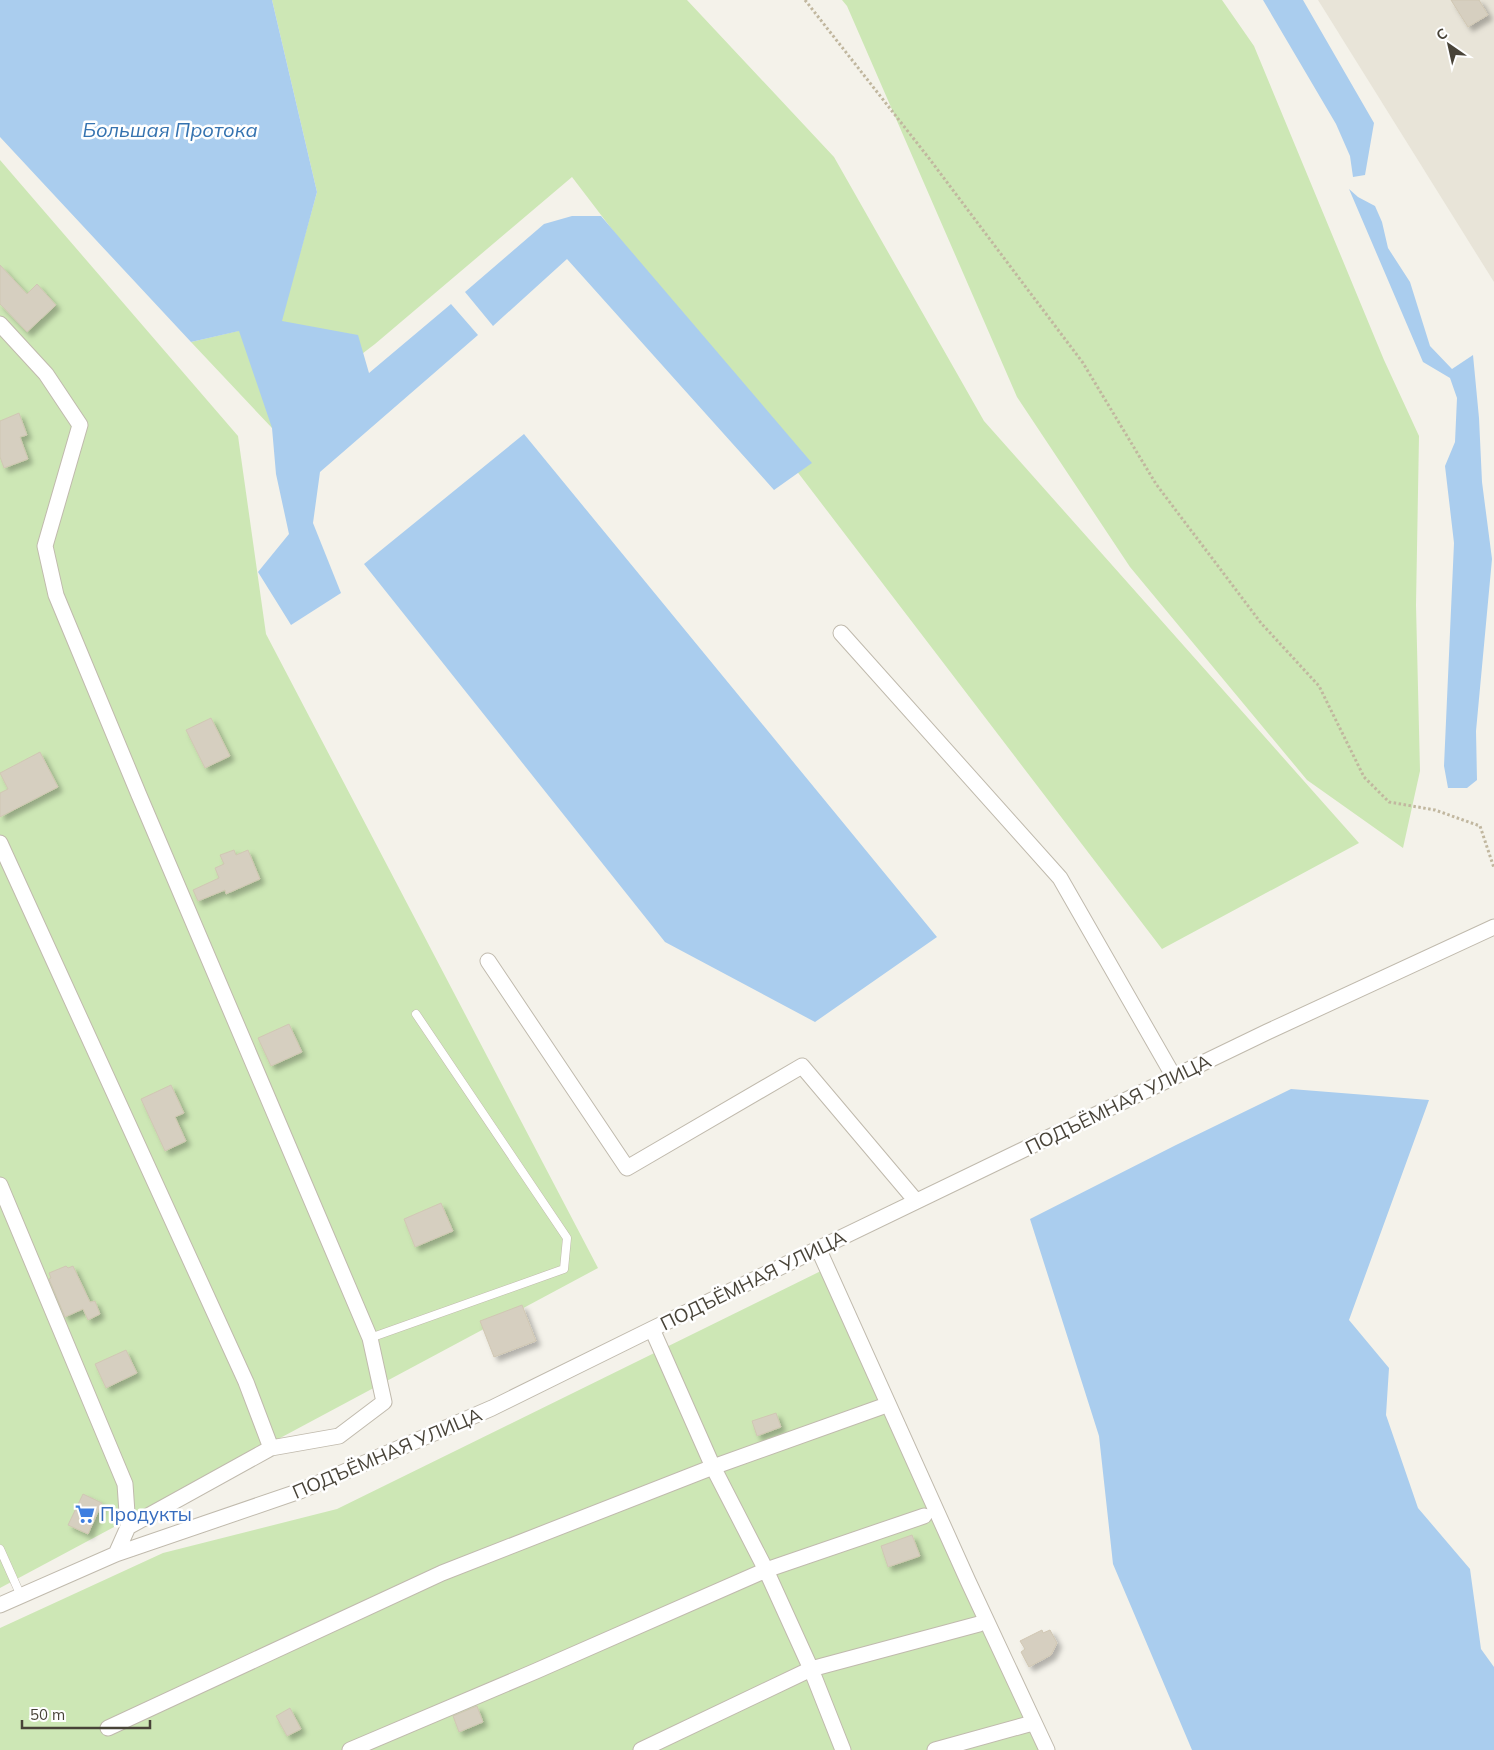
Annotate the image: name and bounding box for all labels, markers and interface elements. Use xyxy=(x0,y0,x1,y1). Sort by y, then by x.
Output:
north arrow xyxy=(1424,20,1474,70)
text: С xyxy=(1433,24,1451,44)
water label: Большая Протока xyxy=(82,117,258,142)
street label: ПОДЪЁМНАЯ УЛИЦА xyxy=(1021,1049,1215,1159)
street label: ПОДЪЁМНАЯ УЛИЦА xyxy=(656,1225,850,1335)
street label: ПОДЪЁМНАЯ УЛИЦА xyxy=(289,1402,485,1504)
place label: Продукты xyxy=(100,1502,192,1526)
supermarket icon: Продукты xyxy=(74,1503,96,1525)
scale bar xyxy=(22,1698,150,1730)
text: 50 m xyxy=(30,1705,65,1724)

